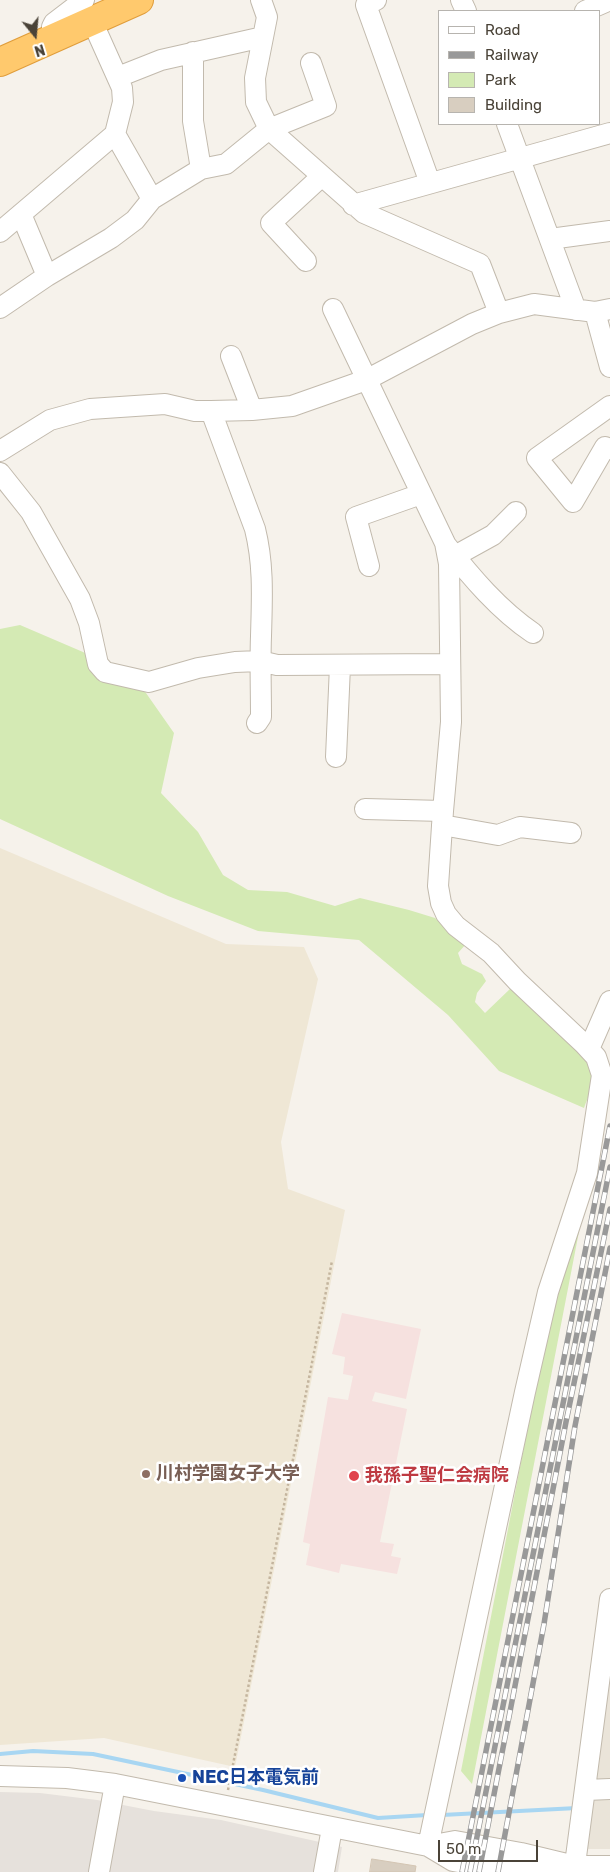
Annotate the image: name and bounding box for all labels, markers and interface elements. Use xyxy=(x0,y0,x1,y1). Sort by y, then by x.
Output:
north arrow xyxy=(10,10,60,60)
legend xyxy=(438,10,600,125)
text: Road xyxy=(485,21,521,39)
text: N xyxy=(32,40,47,59)
text: Railway xyxy=(485,46,539,64)
text: Park xyxy=(485,71,516,89)
text: Building xyxy=(485,96,542,114)
place label: 川村学園女子大学 xyxy=(156,1463,300,1485)
place label: 我孫子聖仁会病院 xyxy=(365,1465,509,1487)
marker: 川村学園女子大学 xyxy=(140,1468,152,1480)
marker: 我孫子聖仁会病院 xyxy=(347,1469,361,1483)
place label: NEC日本電気前 xyxy=(192,1767,319,1789)
marker: NEC日本電気前 xyxy=(176,1772,188,1784)
scale bar xyxy=(440,1830,540,1862)
text: 50 m xyxy=(446,1840,481,1858)

